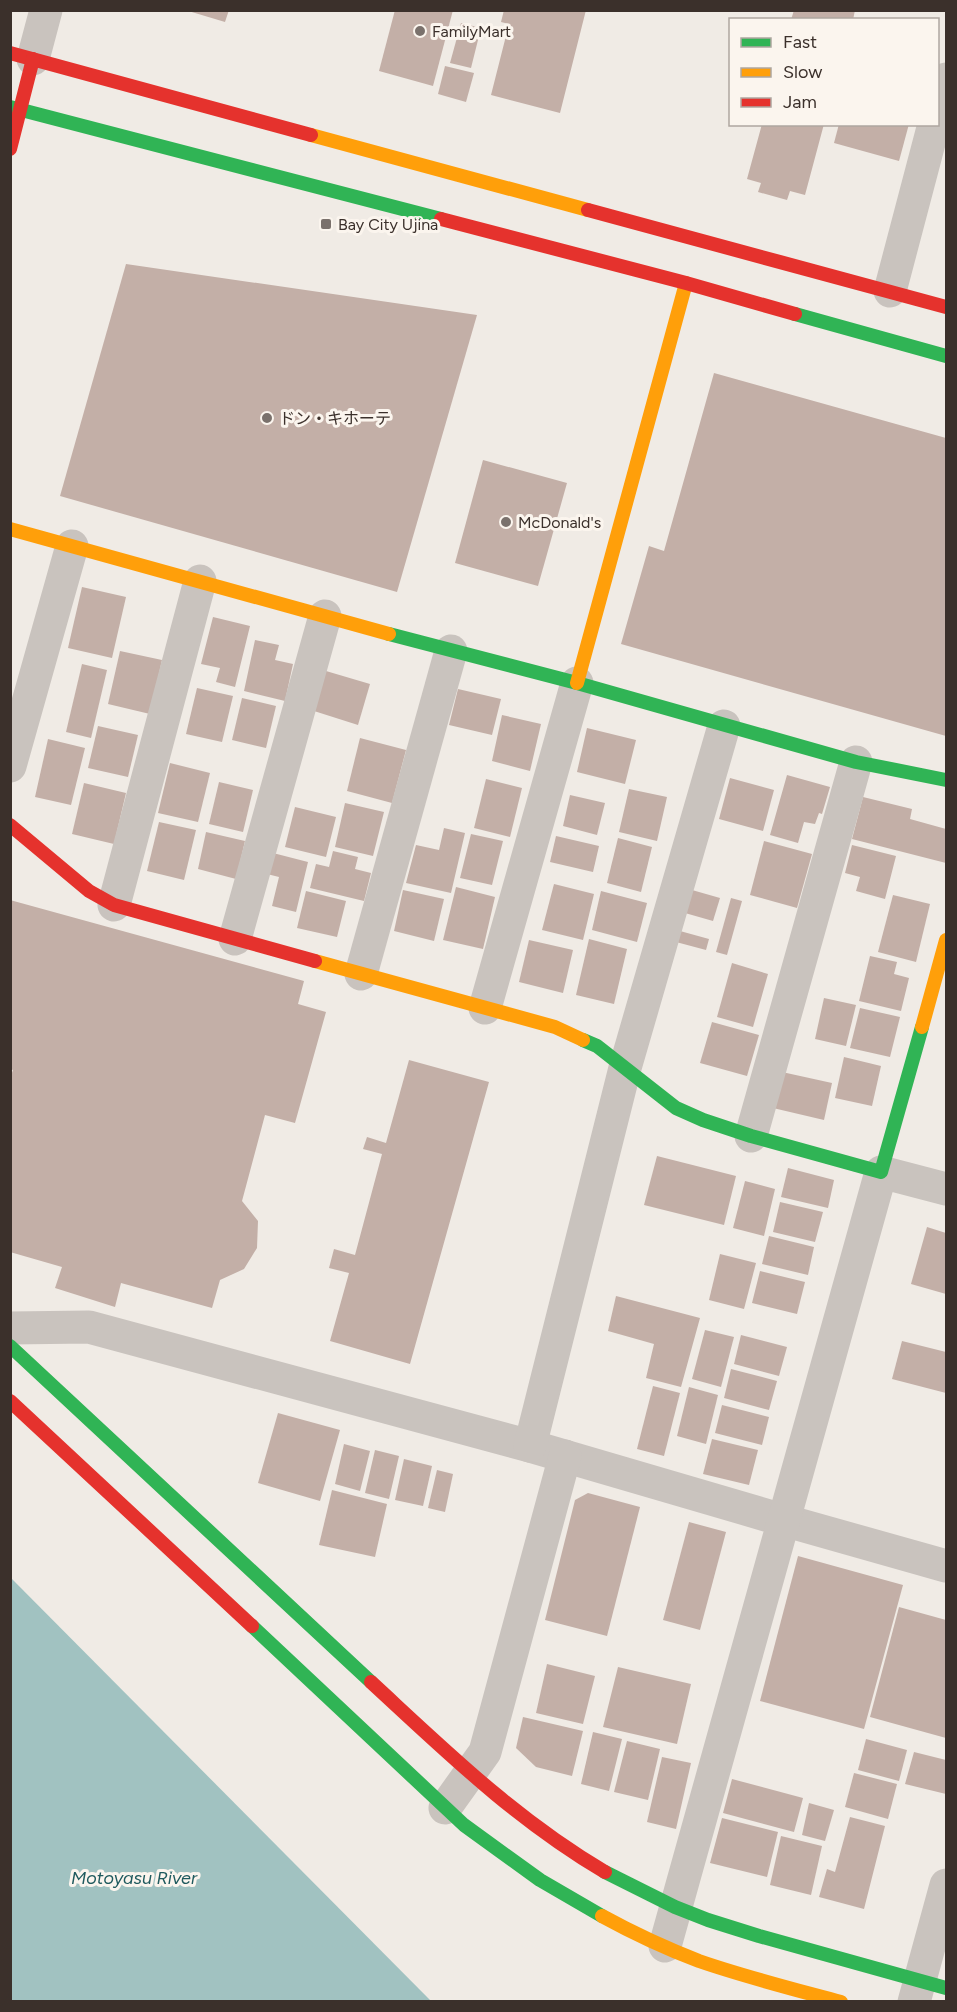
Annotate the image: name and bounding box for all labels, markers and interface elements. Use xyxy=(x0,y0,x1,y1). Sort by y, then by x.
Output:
legend xyxy=(729,18,939,126)
place label: FamilyMart xyxy=(432,22,511,41)
marker: FamilyMart xyxy=(413,24,427,38)
text: Fast xyxy=(783,31,817,53)
text: Slow xyxy=(783,61,822,83)
text: Jam xyxy=(783,91,817,113)
place label: Bay City Ujina xyxy=(338,215,438,234)
marker: Bay City Ujina xyxy=(319,217,333,231)
place label: ドン・キホーテ xyxy=(279,409,391,428)
marker: ドン・キホーテ xyxy=(260,411,274,425)
place label: McDonald's xyxy=(518,513,601,532)
marker: McDonald's xyxy=(499,515,513,529)
water label: Motoyasu River xyxy=(71,1867,198,1889)

